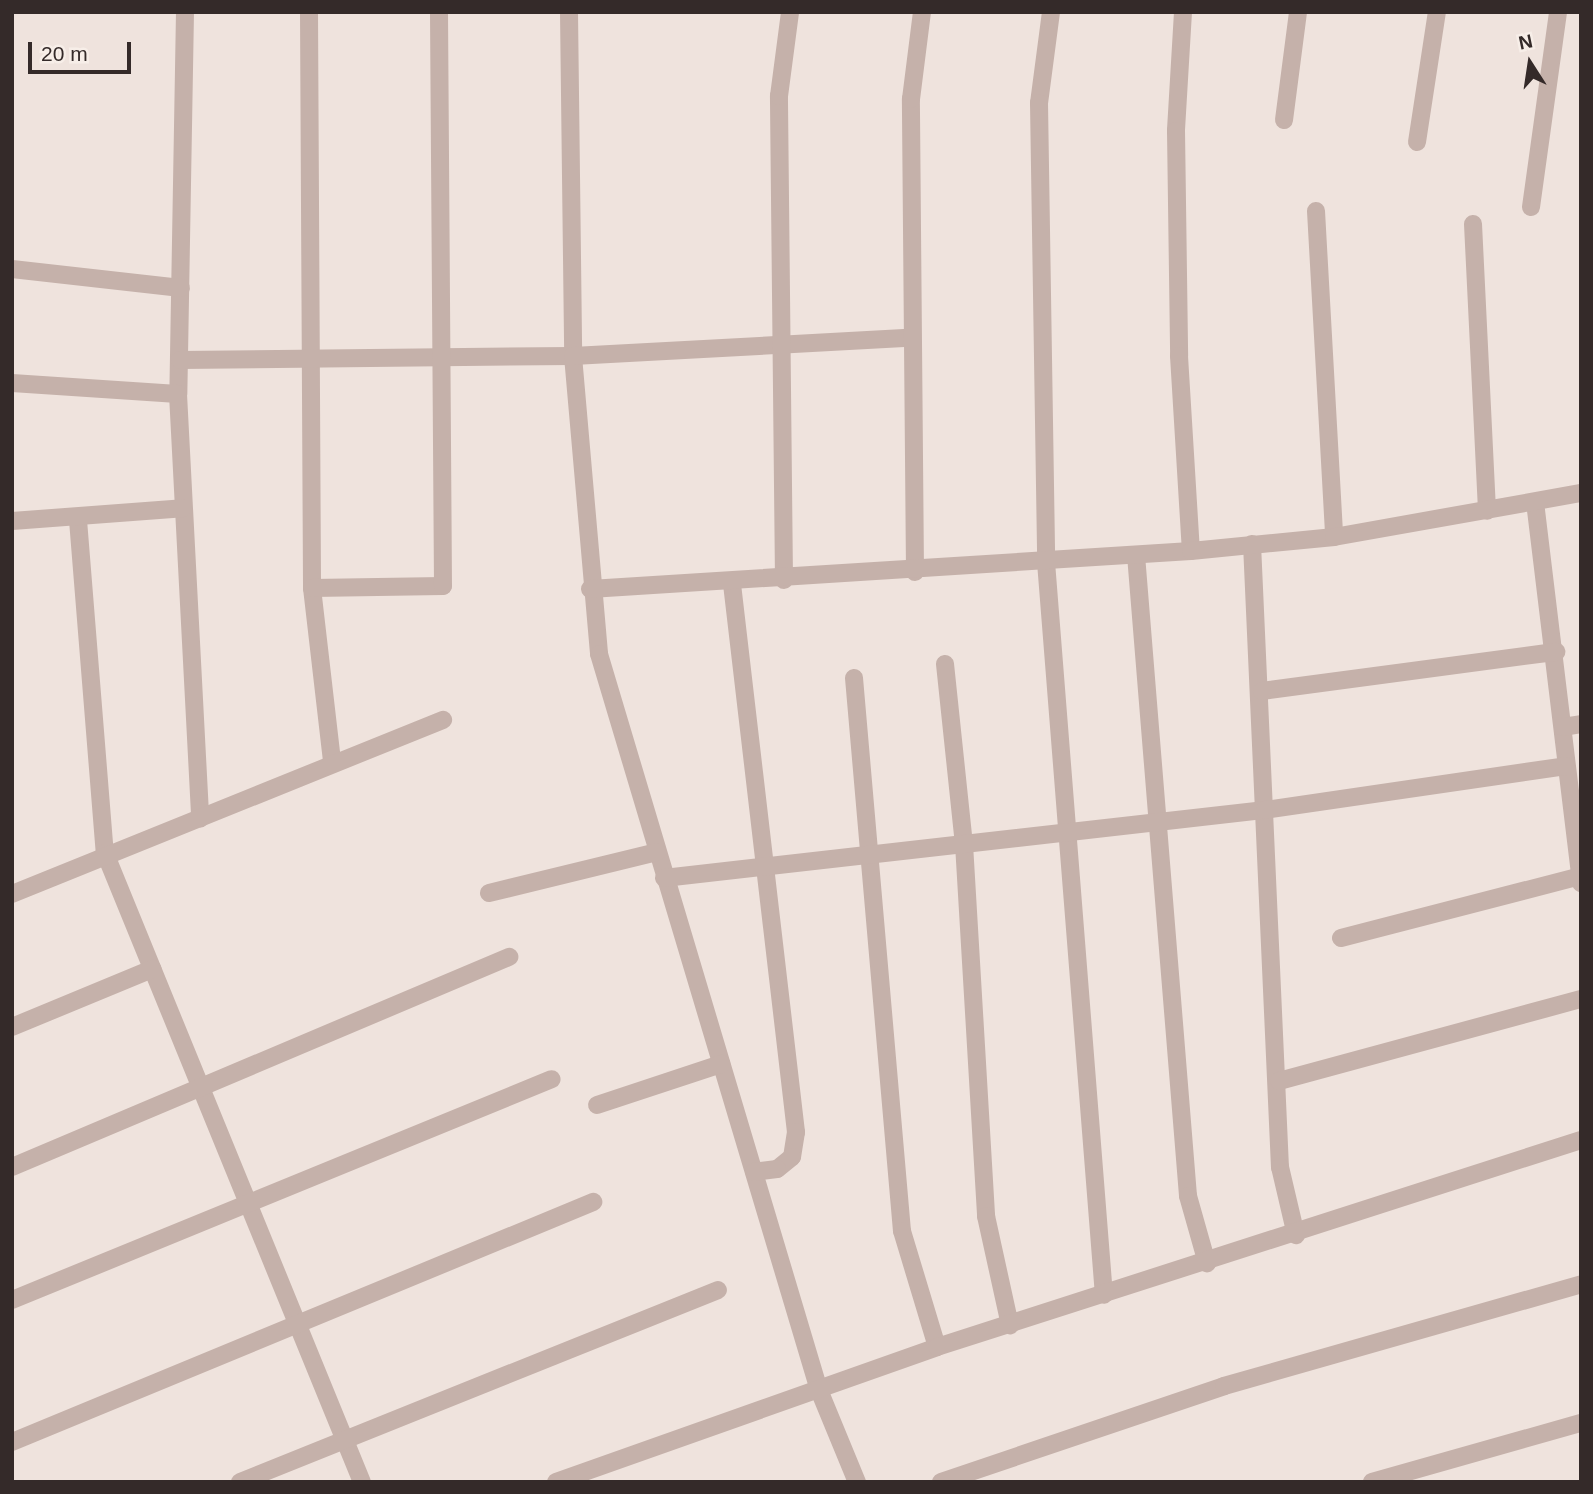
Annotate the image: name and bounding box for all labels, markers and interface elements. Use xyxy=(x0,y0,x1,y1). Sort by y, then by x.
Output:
scale bar xyxy=(32,28,135,72)
north arrow xyxy=(1495,28,1565,98)
text: N xyxy=(1517,30,1534,54)
text: 20 m xyxy=(41,42,88,65)

